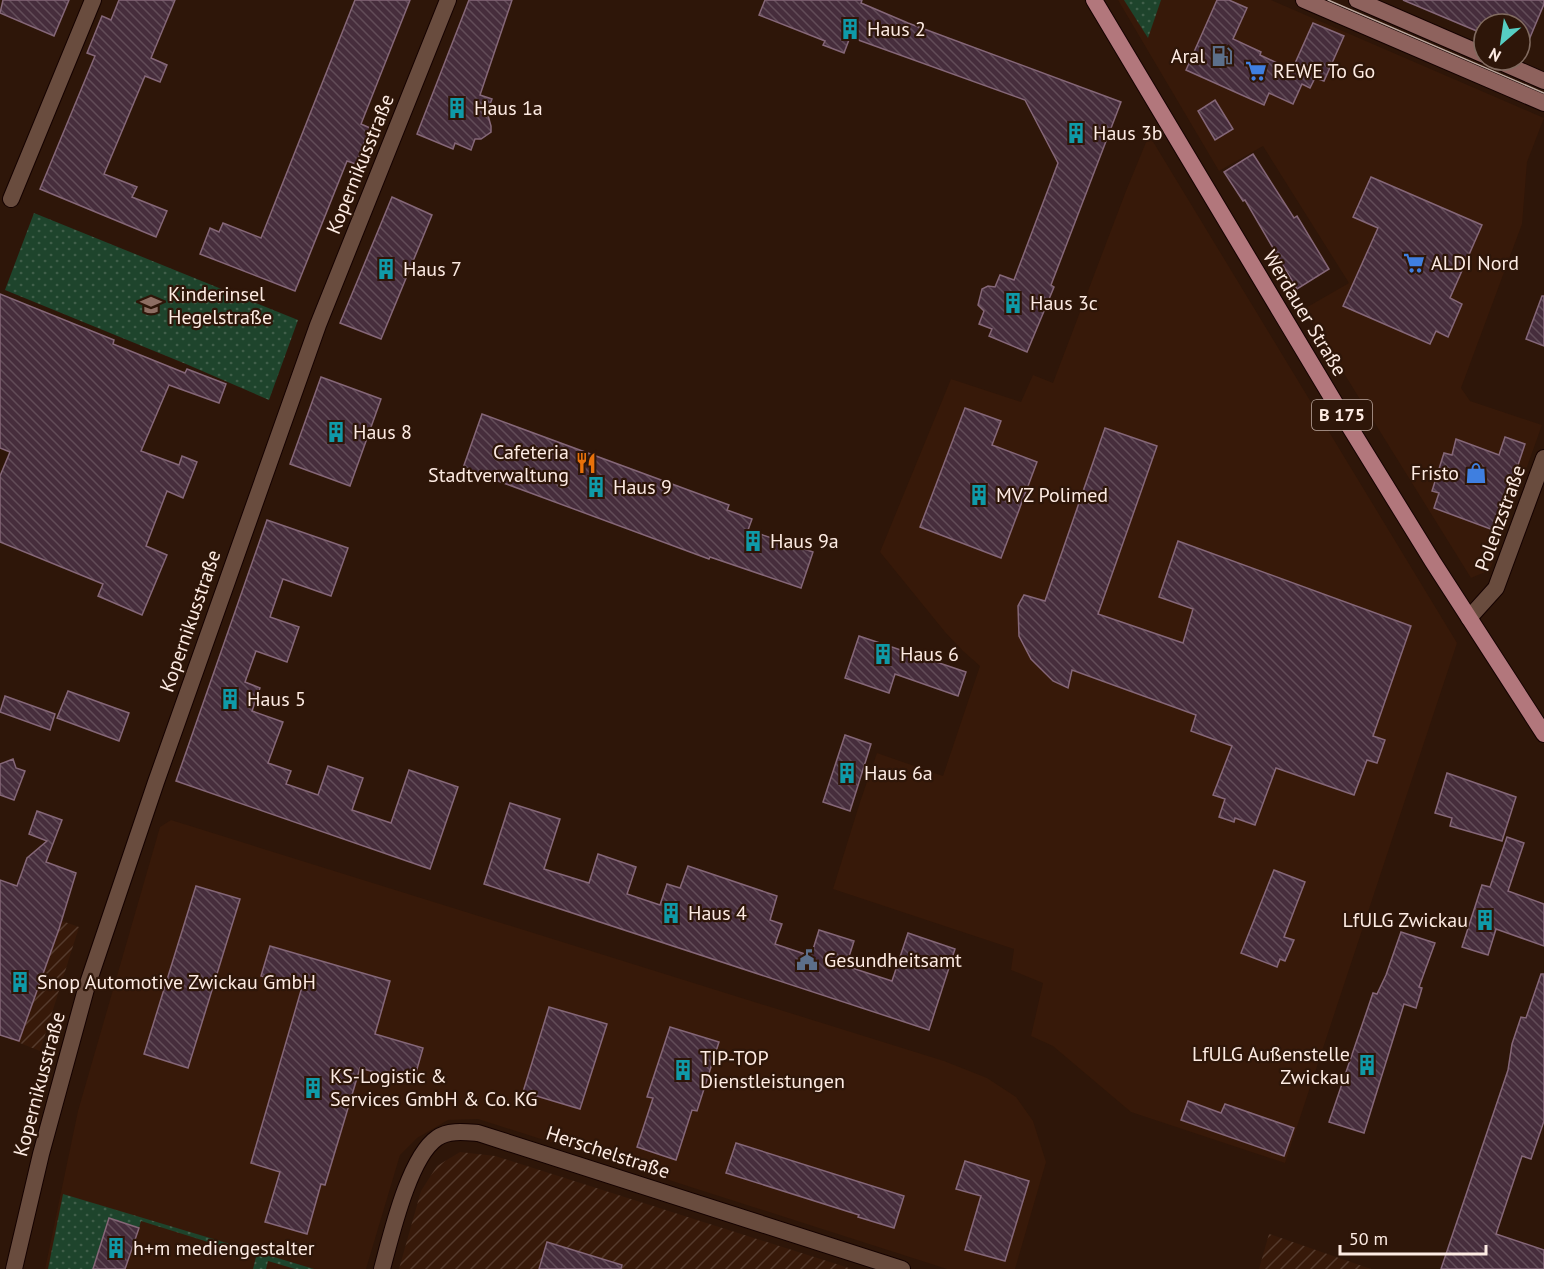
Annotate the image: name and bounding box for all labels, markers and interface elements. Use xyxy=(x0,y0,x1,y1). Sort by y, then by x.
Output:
north arrow xyxy=(1472,12,1532,72)
place label: Haus 2 xyxy=(867,16,926,42)
building icon: Haus 2 xyxy=(838,17,862,41)
place label: Aral xyxy=(1171,43,1205,69)
fuel station icon: Aral xyxy=(1210,44,1234,68)
text: N xyxy=(1485,44,1504,66)
place label: REWE To Go xyxy=(1273,58,1375,84)
supermarket icon: REWE To Go xyxy=(1244,59,1268,83)
street label: Kopernikusstraße xyxy=(320,90,400,238)
place label: Haus 1a xyxy=(474,95,543,121)
building icon: Haus 1a xyxy=(445,96,469,120)
place label: Haus 3b xyxy=(1093,120,1163,146)
building icon: Haus 3b xyxy=(1064,121,1088,145)
street label: Werdauer Straße xyxy=(1257,245,1353,381)
place label: ALDI Nord xyxy=(1431,250,1519,276)
supermarket icon: ALDI Nord xyxy=(1402,251,1426,275)
place label: Haus 7 xyxy=(403,256,462,282)
building icon: Haus 7 xyxy=(374,257,398,281)
place label: Kinderinsel Hegelstraße xyxy=(168,281,272,330)
place label: Haus 3c xyxy=(1030,290,1098,316)
building icon: Haus 3c xyxy=(1001,291,1025,315)
school or university icon: Kinderinsel Hegelstraße xyxy=(139,293,163,317)
road number: B 175 xyxy=(1312,400,1372,430)
place label: Haus 8 xyxy=(353,419,412,445)
building icon: Haus 8 xyxy=(324,420,348,444)
place label: Cafeteria Stadtverwaltung xyxy=(428,439,569,488)
restaurant icon: Cafeteria Stadtverwaltung xyxy=(574,451,598,475)
place label: Fristo xyxy=(1411,460,1459,486)
shop icon: Fristo xyxy=(1464,461,1488,485)
street label: Polenzstraße xyxy=(1469,461,1531,575)
place label: Haus 9 xyxy=(613,474,672,500)
building icon: Haus 9 xyxy=(584,475,608,499)
place label: MVZ Polimed xyxy=(996,482,1108,508)
building icon: MVZ Polimed xyxy=(967,483,991,507)
place label: Haus 9a xyxy=(770,528,839,554)
building icon: Haus 9a xyxy=(741,529,765,553)
street label: Kopernikusstraße xyxy=(153,546,227,696)
place label: Haus 6 xyxy=(900,641,959,667)
building icon: Haus 6 xyxy=(871,642,895,666)
place label: Haus 5 xyxy=(247,686,306,712)
building icon: Haus 5 xyxy=(218,687,242,711)
place label: Haus 6a xyxy=(864,760,933,786)
building icon: Haus 6a xyxy=(835,761,859,785)
place label: Haus 4 xyxy=(688,900,747,926)
building icon: Haus 4 xyxy=(659,901,683,925)
place label: LfULG Zwickau xyxy=(1342,907,1468,933)
building icon: LfULG Zwickau xyxy=(1473,908,1497,932)
place label: Gesundheitsamt xyxy=(824,947,962,973)
public building icon: Gesundheitsamt xyxy=(795,948,819,972)
place label: Snop Automotive Zwickau GmbH xyxy=(37,969,316,995)
building icon: Snop Automotive Zwickau GmbH xyxy=(8,970,32,994)
street label: Kopernikusstraße xyxy=(7,1009,71,1159)
place label: LfULG Außenstelle Zwickau xyxy=(1192,1041,1350,1090)
place label: TIP-TOP Dienstleistungen xyxy=(700,1045,845,1094)
building icon: LfULG Außenstelle Zwickau xyxy=(1355,1053,1379,1077)
building icon: TIP-TOP Dienstleistungen xyxy=(671,1058,695,1082)
place label: KS-Logistic & Services GmbH & Co. KG xyxy=(330,1063,537,1112)
building icon: KS-Logistic & Services GmbH & Co. KG xyxy=(301,1076,325,1100)
street label: Herschelstraße xyxy=(543,1120,673,1184)
scale bar xyxy=(1340,1218,1486,1256)
text: 50 m xyxy=(1349,1227,1388,1250)
place label: h+m mediengestalter xyxy=(133,1235,315,1261)
building icon: h+m mediengestalter xyxy=(104,1236,128,1260)

